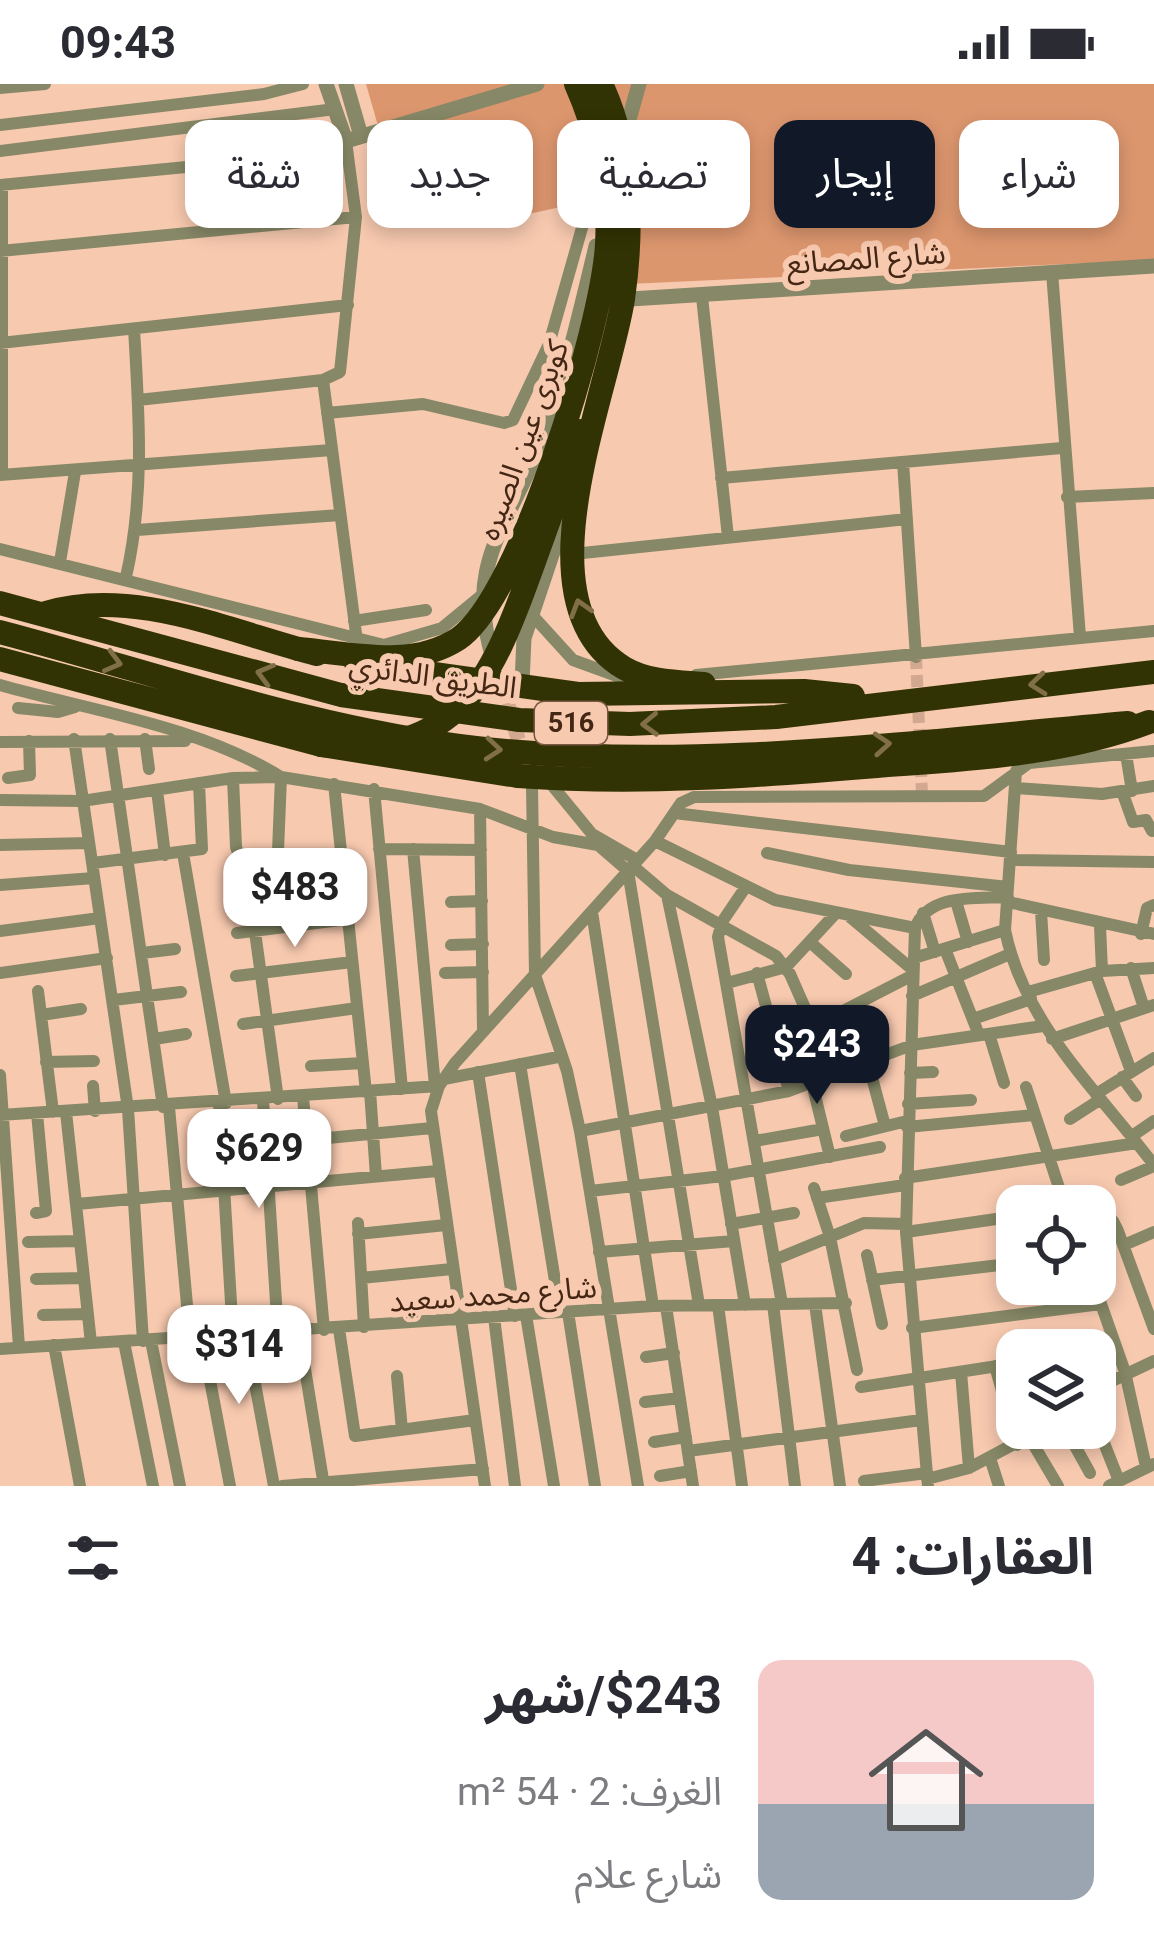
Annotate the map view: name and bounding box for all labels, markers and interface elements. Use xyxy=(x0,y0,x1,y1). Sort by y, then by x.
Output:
text: 09:43 xyxy=(60,16,176,69)
chip: شقة xyxy=(185,120,343,228)
chip: جديد xyxy=(367,120,533,228)
chip: تصفية xyxy=(557,120,750,228)
chip: إيجار xyxy=(774,120,935,228)
chip: شراء xyxy=(959,120,1119,228)
street label: شارع المصانع xyxy=(785,235,947,286)
street label: كوبرى عين الصيره xyxy=(471,335,576,545)
one-way arrow xyxy=(569,598,594,619)
street label: الطريق الدائري xyxy=(346,647,519,711)
one-way arrow xyxy=(102,648,123,673)
one-way arrow xyxy=(255,663,276,688)
one-way arrow xyxy=(1028,671,1047,696)
road number: 516 xyxy=(535,702,607,744)
one-way arrow xyxy=(640,710,659,736)
one-way arrow xyxy=(873,732,892,758)
one-way arrow xyxy=(484,736,503,761)
pin: $483 xyxy=(224,848,366,950)
text: $483 xyxy=(250,864,340,910)
pin: $243 xyxy=(746,1005,888,1107)
text: $243 xyxy=(772,1021,862,1067)
pin: $629 xyxy=(188,1109,330,1211)
text: $629 xyxy=(214,1125,304,1171)
map controls xyxy=(996,1185,1116,1449)
button: locate xyxy=(996,1185,1116,1305)
street label: شارع محمد سعيد xyxy=(388,1269,598,1324)
pin: $314 xyxy=(168,1305,310,1407)
text: $314 xyxy=(194,1321,284,1367)
button: layers xyxy=(996,1329,1116,1449)
icon: filters xyxy=(60,1525,126,1591)
text: العقارات: 4 xyxy=(852,1527,1094,1586)
text: $243/شهر xyxy=(486,1666,722,1725)
icon: home xyxy=(854,1708,998,1852)
text: الغرف: 2 · 54 m² xyxy=(457,1769,722,1815)
text: شارع علام xyxy=(574,1852,722,1898)

